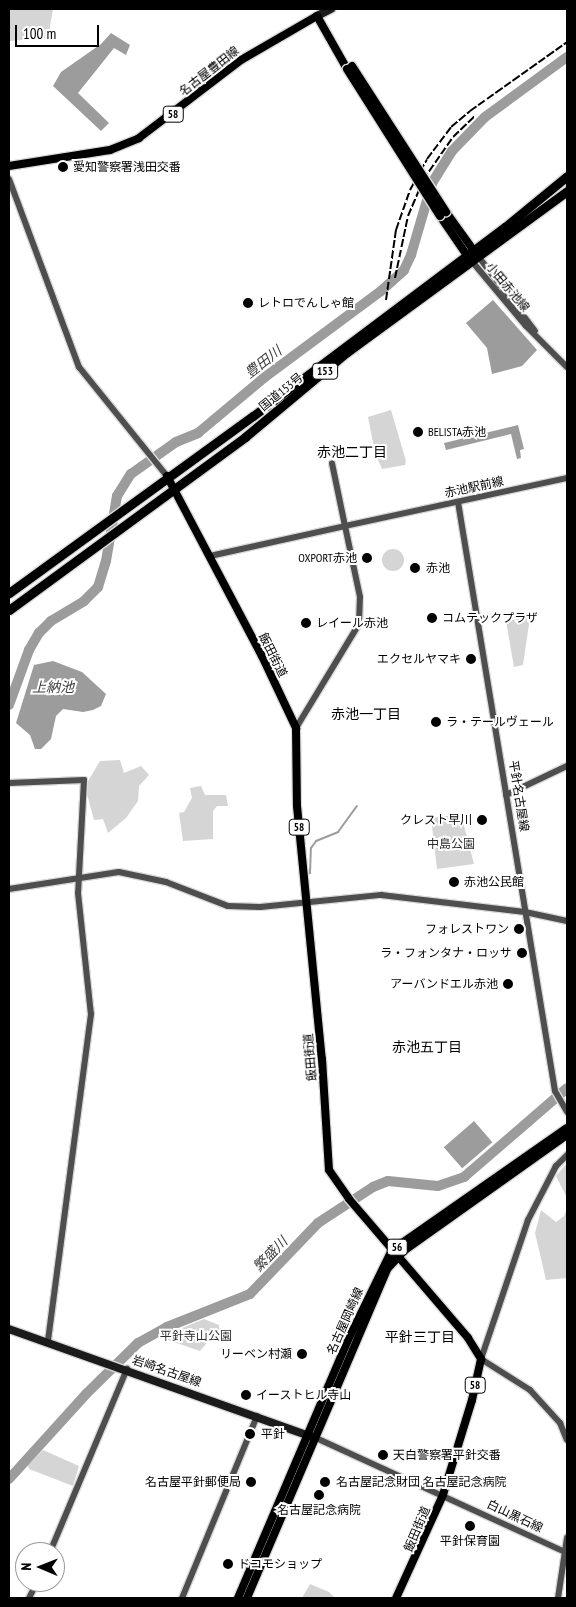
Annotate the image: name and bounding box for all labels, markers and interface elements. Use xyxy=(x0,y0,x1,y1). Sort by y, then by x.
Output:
scale bar xyxy=(18,15,101,47)
text: 100 m xyxy=(23,24,56,43)
street label: 名古屋豊田線 xyxy=(176,43,242,99)
road number: 58 xyxy=(162,106,184,122)
place label: 愛知警察署浅田交番 xyxy=(73,160,181,174)
marker: 愛知警察署浅田交番 xyxy=(57,161,69,173)
street label: 小田赤池線 xyxy=(483,259,533,315)
place label: レトロでんしゃ館 xyxy=(258,296,354,310)
marker: レトロでんしゃ館 xyxy=(242,297,254,309)
water label: 豊田川 xyxy=(241,342,285,382)
road number: 153 xyxy=(311,362,339,380)
street label: 国道153号 xyxy=(256,370,306,414)
place label: BELISTA赤池 xyxy=(428,425,486,439)
marker: BELISTA赤池 xyxy=(412,426,424,438)
district label: 赤池二丁目 xyxy=(317,444,387,460)
street label: 赤池駅前線 xyxy=(443,474,505,500)
place label: OXPORT赤池 xyxy=(298,551,357,565)
marker: OXPORT赤池 xyxy=(361,552,373,564)
marker: 赤池 xyxy=(408,561,422,575)
place label: 赤池 xyxy=(426,561,450,575)
place label: コムテックプラザ xyxy=(442,611,538,625)
marker: コムテックプラザ xyxy=(426,612,438,624)
place label: レイール赤池 xyxy=(316,616,388,630)
marker: レイール赤池 xyxy=(300,617,312,629)
street label: 飯田街道 xyxy=(256,630,290,680)
place label: エクセルヤマキ xyxy=(377,652,461,666)
marker: エクセルヤマキ xyxy=(465,653,477,665)
water label: 上納池 xyxy=(32,679,74,695)
district label: 赤池一丁目 xyxy=(331,706,401,722)
place label: ラ・テールヴェール xyxy=(446,715,554,729)
marker: ラ・テールヴェール xyxy=(430,716,442,728)
street label: 平針名古屋線 xyxy=(506,759,532,833)
place label: クレスト早川 xyxy=(400,813,472,827)
marker: クレスト早川 xyxy=(476,814,488,826)
road number: 58 xyxy=(288,819,310,836)
park label: 中島公園 xyxy=(427,837,475,851)
place label: 赤池公民館 xyxy=(464,875,524,889)
marker: 赤池公民館 xyxy=(448,876,460,888)
place label: フォレストワン xyxy=(425,922,509,936)
marker: フォレストワン xyxy=(513,923,525,935)
place label: ラ・フォンタナ・ロッサ xyxy=(380,946,512,960)
marker: ラ・フォンタナ・ロッサ xyxy=(516,947,528,959)
place label: アーバンドエル赤池 xyxy=(391,977,498,991)
marker: アーバンドエル赤池 xyxy=(502,978,514,990)
street label: 飯田街道 xyxy=(301,1032,319,1082)
district label: 赤池五丁目 xyxy=(392,1039,462,1055)
water label: 繁盛川 xyxy=(249,1233,291,1275)
road number: 56 xyxy=(386,1238,408,1256)
street label: 名古屋岡崎線 xyxy=(324,1285,366,1357)
park label: 平針寺山公園 xyxy=(160,1329,232,1343)
district label: 平針三丁目 xyxy=(385,1329,455,1345)
place label: リーベン村瀬 xyxy=(220,1347,292,1361)
marker: リーベン村瀬 xyxy=(296,1348,308,1360)
street label: 岩崎名古屋線 xyxy=(131,1352,203,1390)
road number: 58 xyxy=(464,1376,486,1394)
place label: イーストヒル寺山 xyxy=(256,1388,352,1402)
marker: イーストヒル寺山 xyxy=(240,1389,252,1401)
marker: 平針 xyxy=(243,1427,257,1441)
place label: 平針 xyxy=(261,1427,285,1441)
place label: 天白警察署平針交番 xyxy=(393,1448,501,1462)
marker: 天白警察署平針交番 xyxy=(377,1449,389,1461)
place label: 名古屋平針郵便局 xyxy=(145,1475,241,1489)
marker: 名古屋記念財団 名古屋記念病院 xyxy=(318,1475,332,1489)
place label: 名古屋記念財団 名古屋記念病院 xyxy=(336,1475,507,1489)
marker: 名古屋平針郵便局 xyxy=(245,1476,257,1488)
marker: 名古屋記念病院 xyxy=(313,1489,325,1501)
street label: 白山黒石線 xyxy=(485,1497,545,1535)
place label: 名古屋記念病院 xyxy=(277,1503,361,1517)
street label: 飯田街道 xyxy=(401,1504,433,1554)
marker: 平針保育園 xyxy=(464,1520,476,1532)
place label: 平針保育園 xyxy=(440,1534,500,1548)
north arrow xyxy=(15,1542,65,1592)
place label: ドコモショップ xyxy=(238,1557,322,1571)
marker: ドコモショップ xyxy=(222,1558,234,1570)
text: N xyxy=(17,1563,35,1571)

